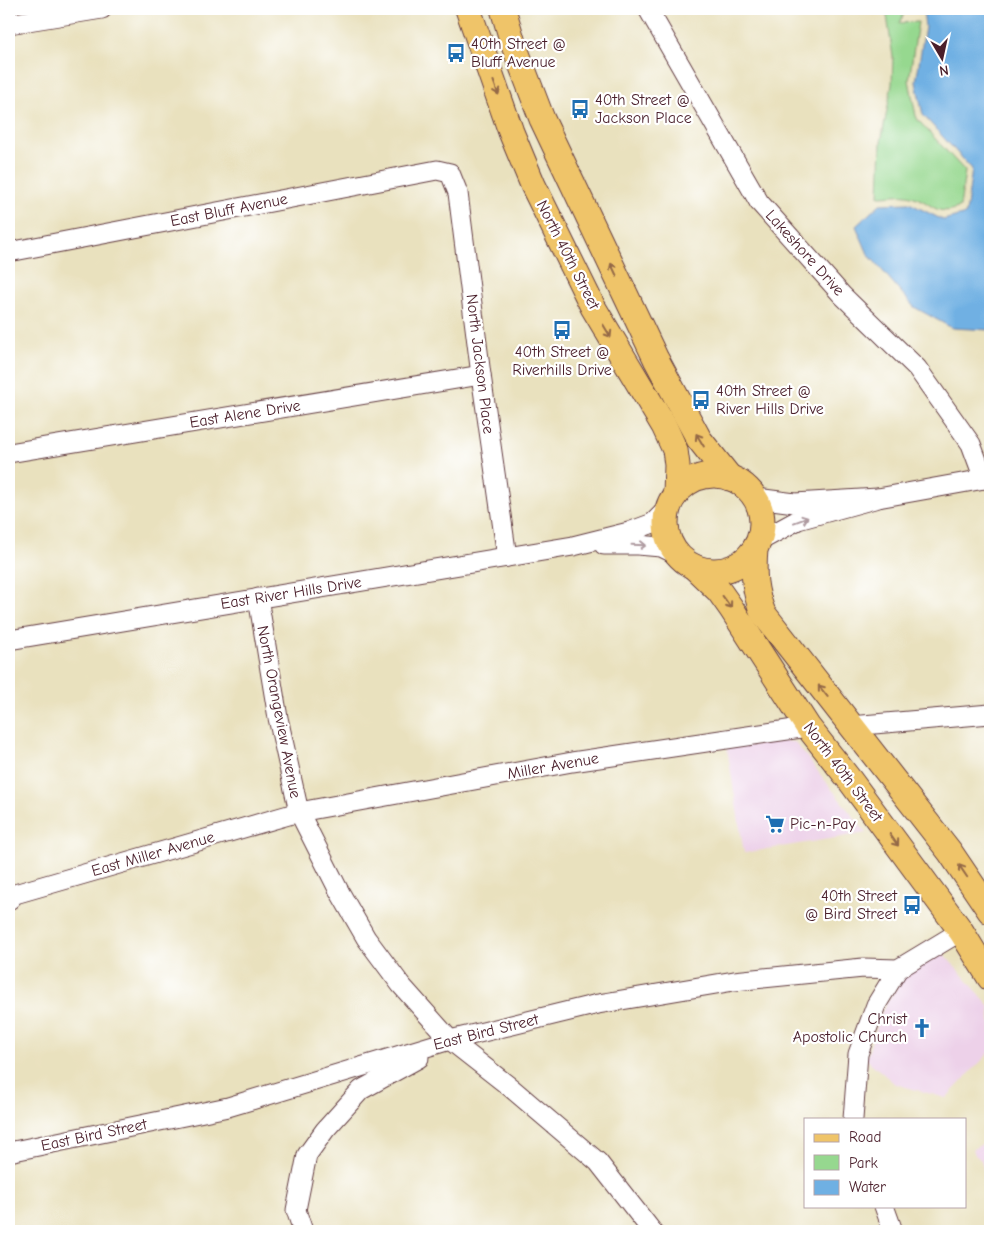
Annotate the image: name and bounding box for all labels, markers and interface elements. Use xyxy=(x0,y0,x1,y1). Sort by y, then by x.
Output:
north arrow xyxy=(916,32,966,82)
place label: 40th Street @ Bluff Avenue xyxy=(471,35,566,71)
bus stop icon: 40th Street @ Bluff Avenue xyxy=(445,42,467,64)
text: N xyxy=(938,61,950,79)
one-way arrow xyxy=(492,80,501,95)
place label: 40th Street @ Jackson Place xyxy=(595,91,692,127)
bus stop icon: 40th Street @ Jackson Place xyxy=(569,98,591,120)
street label: East Bluff Avenue xyxy=(169,190,289,230)
street label: North 40th Street xyxy=(533,198,603,313)
street label: Lakeshore Drive xyxy=(762,206,848,300)
one-way arrow xyxy=(608,263,618,278)
street label: North Jackson Place xyxy=(463,293,497,435)
bus stop icon: 40th Street @ Riverhills Drive xyxy=(551,319,573,341)
one-way arrow xyxy=(603,323,613,337)
place label: 40th Street @ Riverhills Drive xyxy=(512,343,612,379)
place label: 40th Street @ River Hills Drive xyxy=(716,382,824,418)
bus stop icon: 40th Street @ River Hills Drive xyxy=(690,389,712,411)
street label: East Alene Drive xyxy=(188,396,302,432)
one-way arrow xyxy=(694,433,704,447)
one-way arrow xyxy=(793,515,809,524)
one-way arrow xyxy=(631,541,647,550)
street label: East River Hills Drive xyxy=(219,573,363,613)
one-way arrow xyxy=(722,595,733,609)
street label: North Orangeview Avenue xyxy=(253,624,305,800)
one-way arrow xyxy=(818,685,829,698)
street label: North 40th Street xyxy=(800,719,887,826)
street label: Miller Avenue xyxy=(506,749,600,783)
supermarket icon: Pic-n-Pay xyxy=(764,813,786,835)
place label: Pic-n-Pay xyxy=(790,815,857,833)
street label: East Miller Avenue xyxy=(89,828,217,880)
one-way arrow xyxy=(889,833,899,847)
one-way arrow xyxy=(958,864,968,878)
place label: 40th Street @ Bird Street xyxy=(805,887,897,923)
bus stop icon: 40th Street @ Bird Street xyxy=(901,894,923,916)
street label: East Bird Street xyxy=(432,1010,541,1054)
place label: Christ Apostolic Church xyxy=(793,1010,907,1046)
church icon: Christ Apostolic Church xyxy=(911,1017,933,1039)
street label: East Bird Street xyxy=(39,1115,149,1155)
legend xyxy=(804,1118,966,1208)
text: Road xyxy=(849,1128,881,1146)
text: Park xyxy=(849,1154,878,1172)
text: Water xyxy=(849,1178,886,1196)

